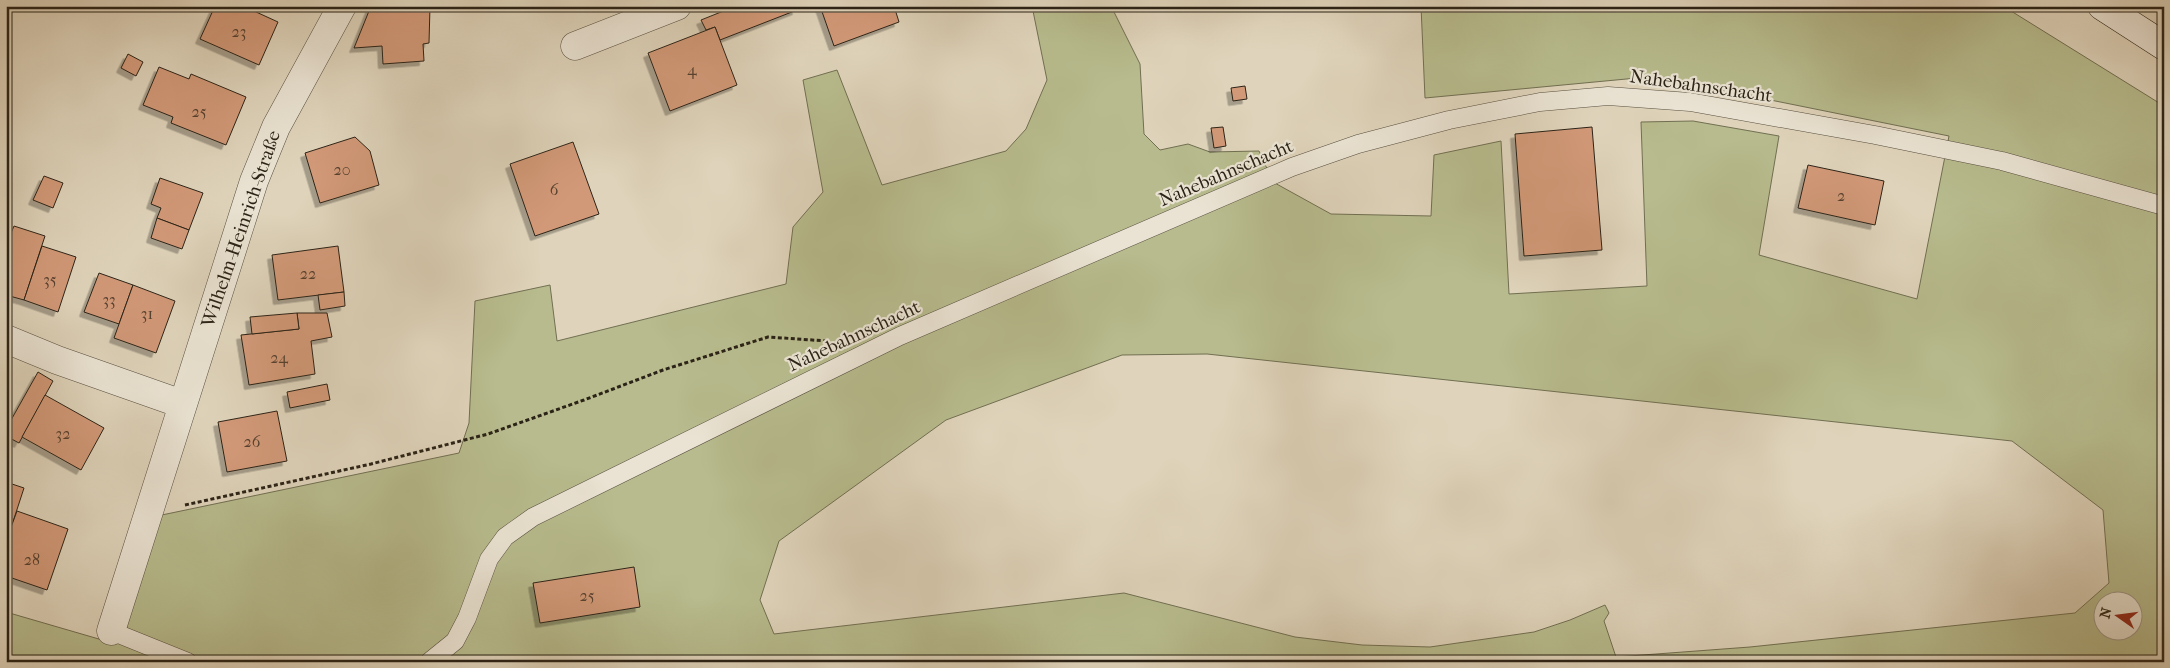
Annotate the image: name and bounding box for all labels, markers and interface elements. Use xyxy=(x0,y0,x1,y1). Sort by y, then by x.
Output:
house number: 23 xyxy=(232,22,246,41)
house number: 4 xyxy=(687,60,697,79)
street label: Nahebahnschacht xyxy=(1628,65,1774,107)
house number: 25 xyxy=(191,102,207,121)
street label: Wilhelm-Heinrich-Straße xyxy=(197,128,285,331)
street label: Nahebahnschacht xyxy=(1156,135,1297,211)
house number: 20 xyxy=(333,160,351,179)
house number: 6 xyxy=(550,180,559,199)
house number: 2 xyxy=(1837,186,1845,205)
house number: 22 xyxy=(300,264,316,283)
house number: 35 xyxy=(43,270,57,289)
house number: 33 xyxy=(102,290,116,309)
street label: Nahebahnschacht xyxy=(784,296,924,376)
house number: 31 xyxy=(141,304,153,323)
house number: 24 xyxy=(270,348,288,367)
house number: 32 xyxy=(56,424,70,443)
house number: 26 xyxy=(244,432,261,451)
house number: 28 xyxy=(24,550,40,569)
house number: 25 xyxy=(579,586,595,605)
north arrow xyxy=(2092,590,2142,640)
text: N xyxy=(2096,605,2115,620)

